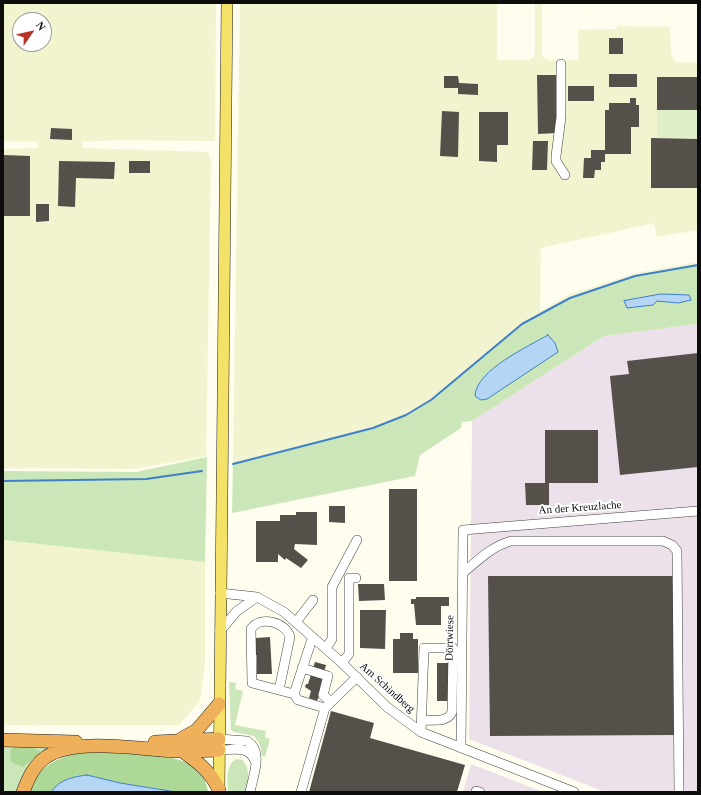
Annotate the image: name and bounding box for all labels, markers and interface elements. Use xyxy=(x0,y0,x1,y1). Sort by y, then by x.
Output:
north arrow xyxy=(12,12,52,52)
text: N xyxy=(34,19,48,32)
street label: An der Kreuzlache xyxy=(538,499,622,517)
street label: Dörrwiese xyxy=(443,615,457,661)
street label: Am Schindberg xyxy=(357,660,417,716)

